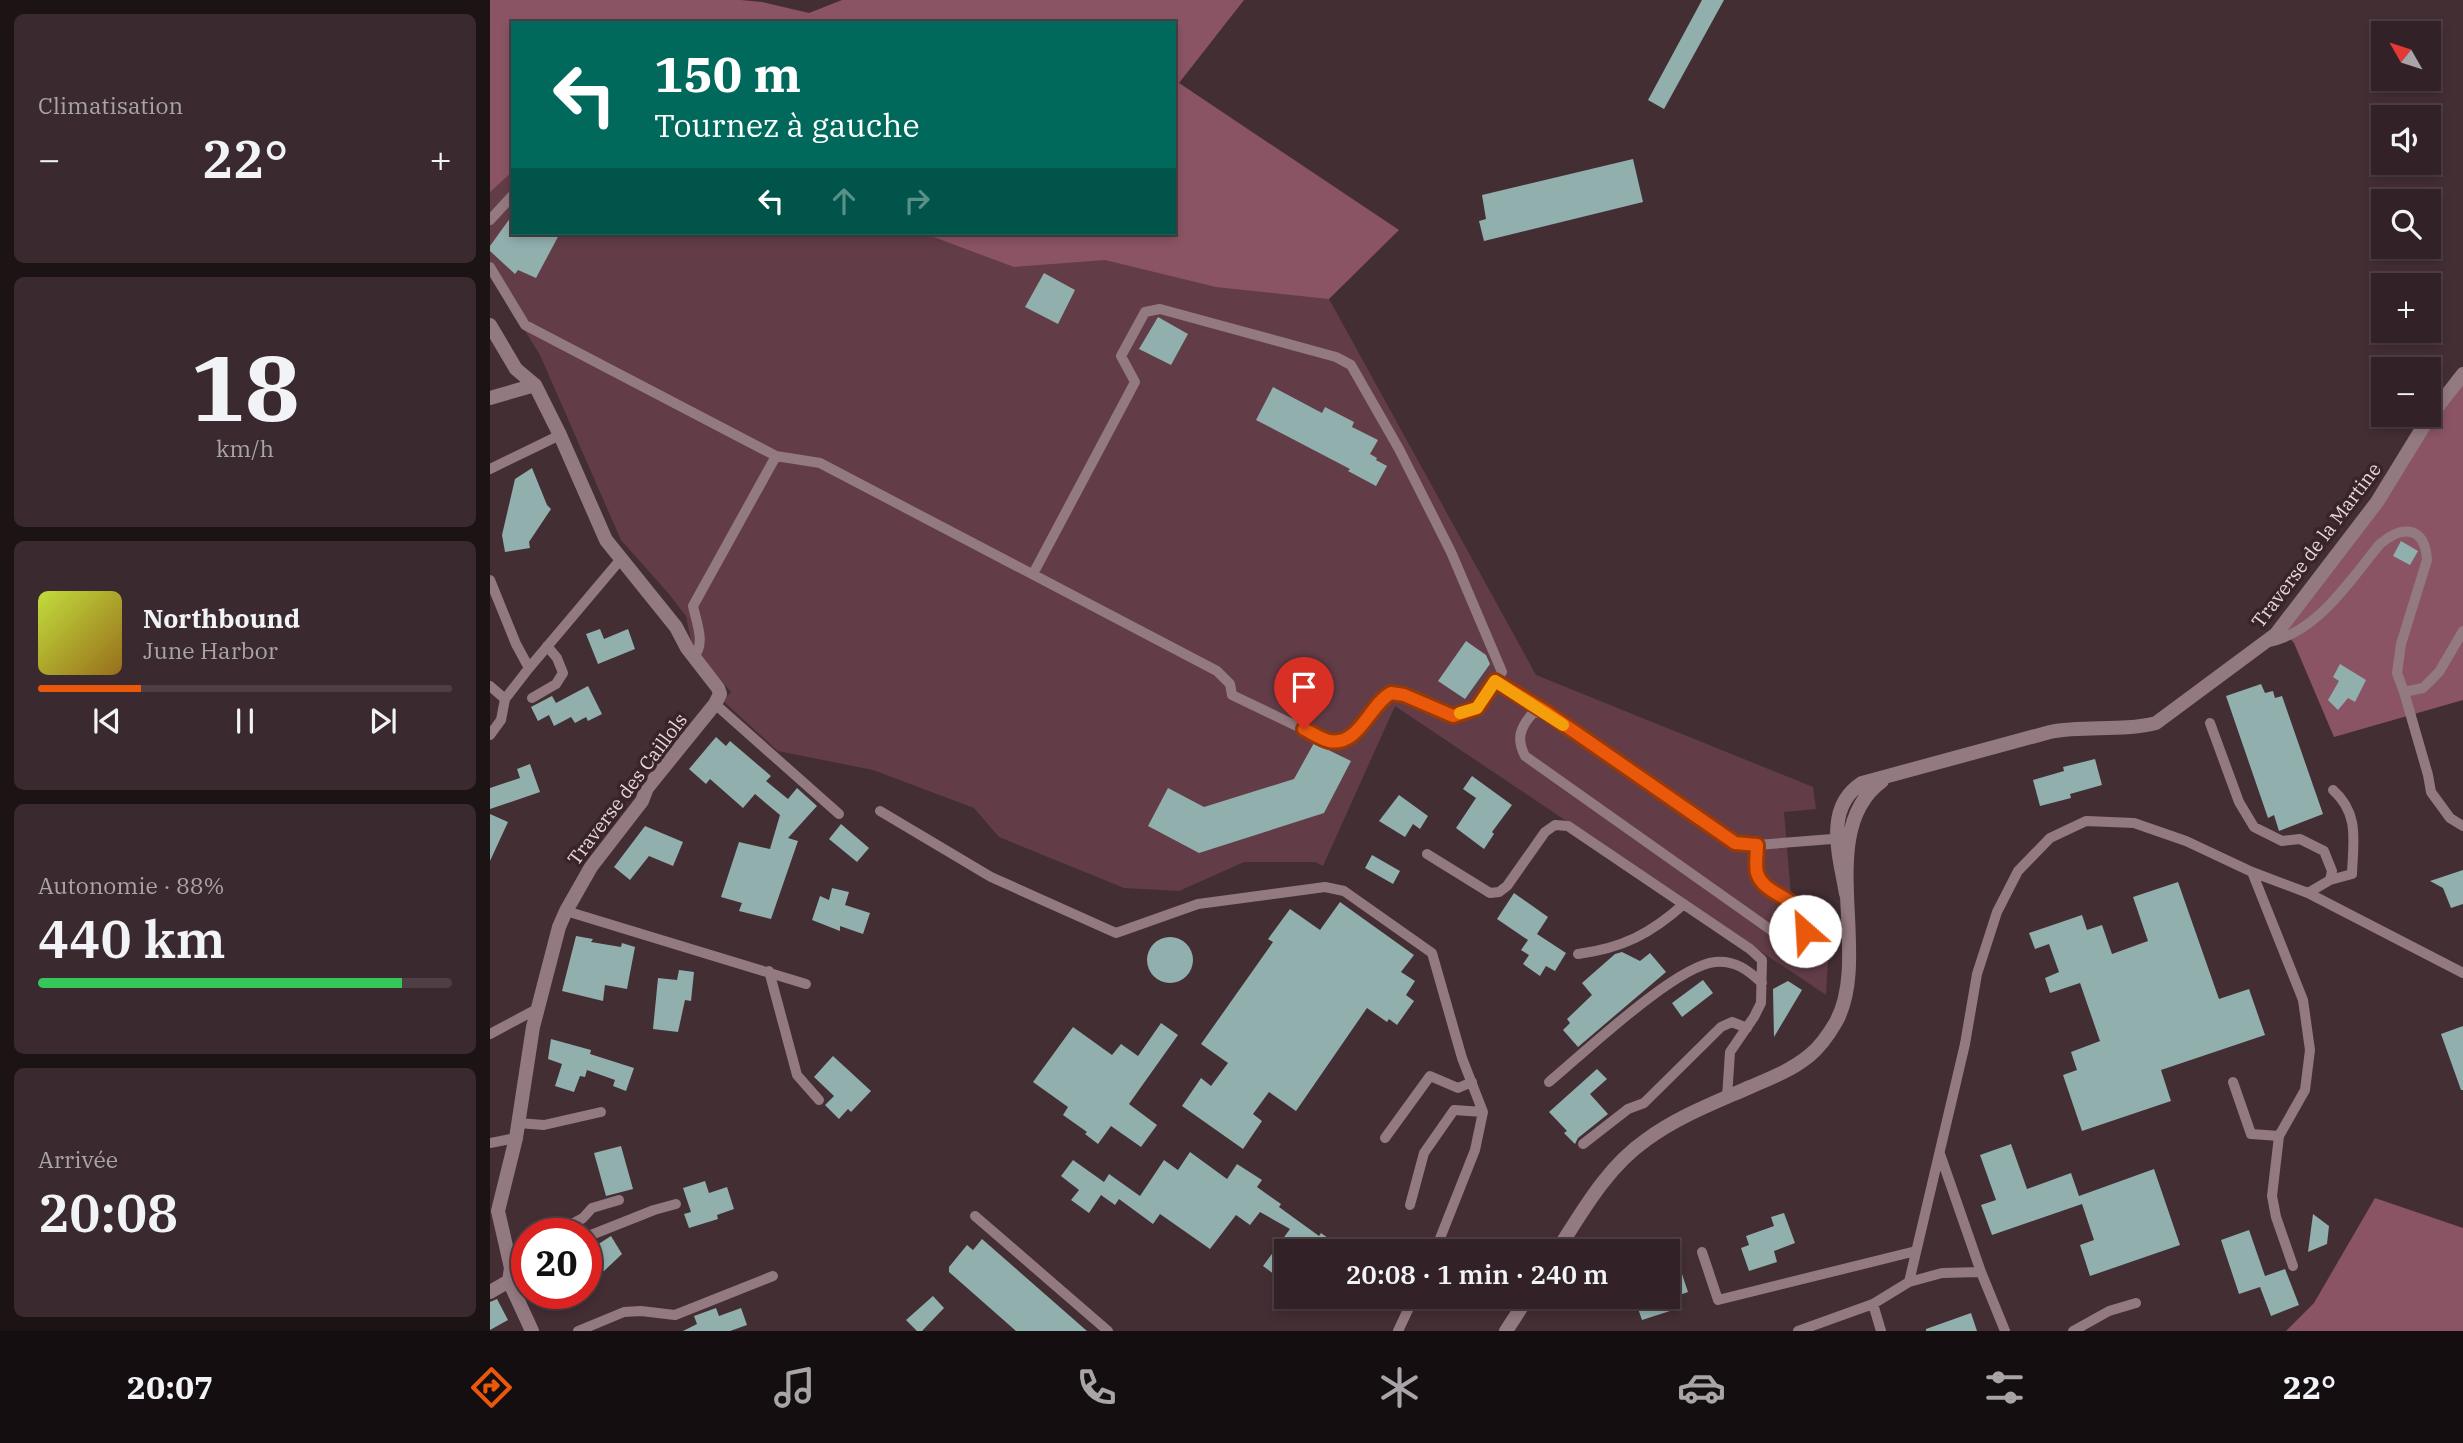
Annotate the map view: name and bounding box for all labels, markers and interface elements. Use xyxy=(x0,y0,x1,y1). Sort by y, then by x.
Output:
north arrow xyxy=(2371,21,2441,91)
map controls xyxy=(2371,21,2441,427)
text: 150 m xyxy=(654,42,801,105)
icon: left xyxy=(539,49,630,140)
text: Climatisation xyxy=(38,90,183,120)
text: Tournez à gauche xyxy=(654,104,920,146)
button: sound xyxy=(2371,105,2441,175)
text: 22° xyxy=(202,125,288,192)
text: − xyxy=(38,134,61,183)
text: + xyxy=(429,134,452,183)
icon: left xyxy=(752,182,790,220)
icon: ahead xyxy=(825,182,863,220)
icon: right xyxy=(898,182,936,220)
button: search xyxy=(2371,189,2441,259)
button: + xyxy=(2371,273,2441,343)
text: 18 xyxy=(190,328,300,446)
button: − xyxy=(2371,357,2441,427)
text: km/h xyxy=(216,433,274,463)
street label: Traverse de la Martine xyxy=(2246,458,2386,632)
text: Northbound xyxy=(143,601,300,635)
text: June Harbor xyxy=(143,635,278,665)
pin xyxy=(1274,657,1334,729)
icon: arrive xyxy=(1285,668,1323,706)
icon: previous xyxy=(88,702,126,740)
icon: pause xyxy=(226,702,264,740)
icon: next xyxy=(364,702,402,740)
street label: Traverse des Caillols xyxy=(562,708,692,870)
text: Autonomie · 88% xyxy=(38,870,225,900)
position arrow xyxy=(1768,894,1842,968)
text: 440 km xyxy=(38,905,226,972)
text: Arrivée xyxy=(38,1144,118,1174)
text: 20:08 xyxy=(38,1179,178,1246)
speed limit sign: 20 xyxy=(511,1218,602,1309)
text: 20:08 · 1 min · 240 m xyxy=(1346,1257,1608,1291)
icon: directions xyxy=(467,1363,516,1412)
icon: music xyxy=(770,1363,819,1412)
icon: phone xyxy=(1072,1363,1121,1412)
icon: climate xyxy=(1375,1363,1424,1412)
icon: car xyxy=(1677,1363,1726,1412)
icon: filters xyxy=(1980,1363,2029,1412)
text: 20:07 xyxy=(127,1366,213,1408)
text: 22° xyxy=(2283,1366,2336,1408)

